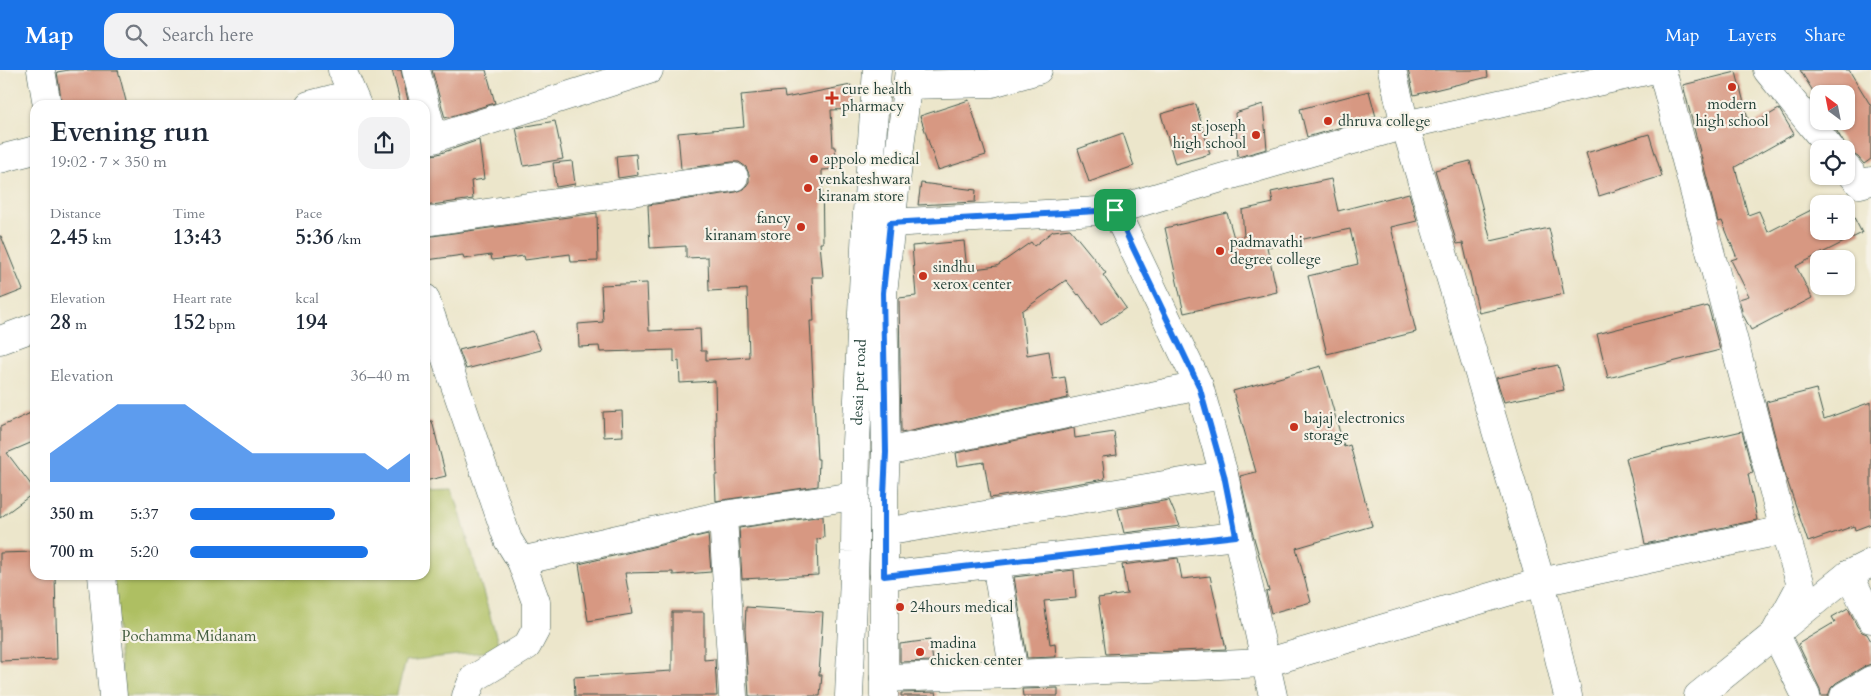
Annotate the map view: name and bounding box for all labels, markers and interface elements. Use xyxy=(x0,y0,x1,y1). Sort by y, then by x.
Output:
search box xyxy=(104,13,454,58)
text: Map xyxy=(25,19,74,52)
icon: search xyxy=(122,21,150,49)
text: Search here xyxy=(162,22,254,48)
text: Map xyxy=(1665,23,1700,48)
text: Layers xyxy=(1728,23,1777,48)
text: Share xyxy=(1805,23,1846,48)
place label: cure health pharmacy xyxy=(842,79,912,116)
marker: modern high school xyxy=(1726,81,1738,93)
north arrow xyxy=(1810,85,1855,130)
map controls xyxy=(1810,85,1855,295)
marker: cure health pharmacy xyxy=(826,92,838,104)
place label: modern high school xyxy=(1695,94,1769,131)
place label: dhruva college xyxy=(1338,111,1431,131)
text: Evening run xyxy=(50,113,209,151)
marker: dhruva college xyxy=(1322,115,1334,127)
place label: st joseph high school xyxy=(1173,116,1247,153)
button: share xyxy=(358,117,410,169)
marker: st joseph high school xyxy=(1250,129,1262,141)
button: locate xyxy=(1810,140,1855,185)
place label: appolo medical xyxy=(824,149,920,169)
text: 19:02 · 7 × 350 m xyxy=(50,151,167,173)
marker: appolo medical xyxy=(808,153,820,165)
place label: venkateshwara kiranam store xyxy=(818,169,911,206)
marker: venkateshwara kiranam store xyxy=(802,182,814,194)
pin xyxy=(1094,189,1136,231)
button: + xyxy=(1810,195,1855,240)
icon: arrive xyxy=(1101,196,1129,224)
text: Distance xyxy=(50,204,101,223)
text: Time xyxy=(173,204,205,223)
text: Pace xyxy=(295,204,322,223)
place label: fancy kiranam store xyxy=(705,208,791,245)
marker: fancy kiranam store xyxy=(795,221,807,233)
text: 2.45 xyxy=(50,223,88,252)
text: 13:43 xyxy=(173,223,222,252)
text: 5:36 xyxy=(295,223,334,252)
text: km xyxy=(88,230,111,249)
text: /km xyxy=(334,230,361,249)
place label: padmavathi degree college xyxy=(1230,232,1321,269)
marker: padmavathi degree college xyxy=(1214,245,1226,257)
button: − xyxy=(1810,250,1855,295)
place label: sindhu xerox center xyxy=(933,257,1012,294)
marker: sindhu xerox center xyxy=(917,270,929,282)
text: Elevation xyxy=(50,289,106,308)
text: Heart rate xyxy=(173,289,232,308)
text: kcal xyxy=(295,289,319,308)
text: 28 xyxy=(50,308,72,337)
text: 152 xyxy=(173,308,205,337)
text: 194 xyxy=(295,308,328,337)
text: m xyxy=(72,315,87,334)
text: bpm xyxy=(205,315,236,334)
street label: desai pet road xyxy=(847,339,871,426)
text: Elevation xyxy=(50,365,114,387)
text: 36–40 m xyxy=(351,365,410,387)
place label: bajaj electronics storage xyxy=(1304,408,1405,445)
marker: bajaj electronics storage xyxy=(1288,421,1300,433)
text: 350 m xyxy=(50,503,94,525)
text: 5:37 xyxy=(130,503,159,525)
text: 700 m xyxy=(50,541,94,563)
text: 5:20 xyxy=(130,541,159,563)
place label: 24hours medical xyxy=(910,597,1013,617)
marker: 24hours medical xyxy=(894,601,906,613)
park label: Pochamma Midanam xyxy=(122,626,257,646)
place label: madina chicken center xyxy=(930,633,1023,670)
marker: madina chicken center xyxy=(914,646,926,658)

